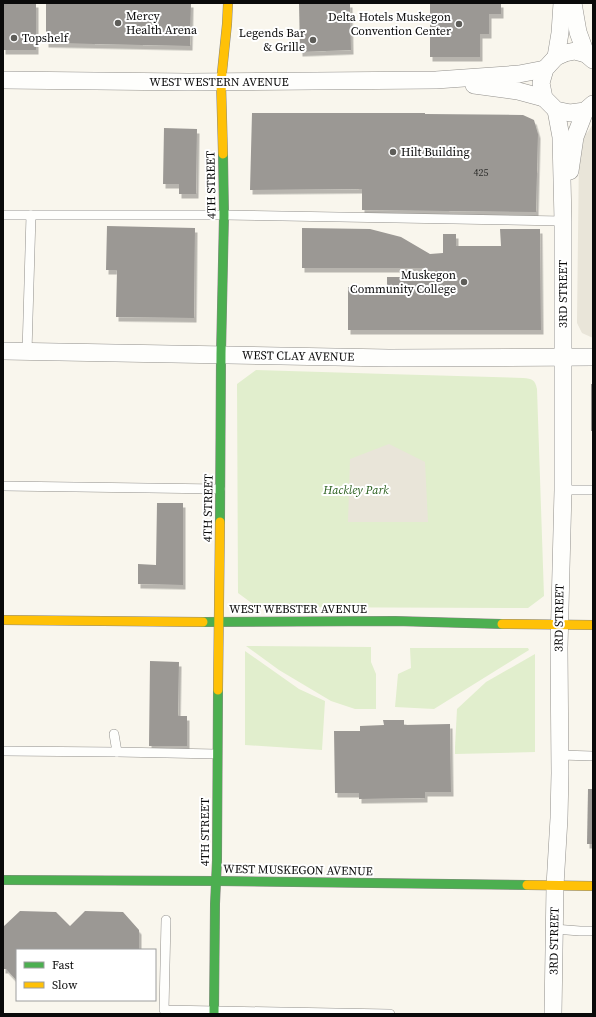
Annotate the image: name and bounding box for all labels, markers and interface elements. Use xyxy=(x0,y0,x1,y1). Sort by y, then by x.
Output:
place label: Mercy Health Arena xyxy=(126,8,198,38)
place label: Delta Hotels Muskegon Convention Center xyxy=(328,9,451,39)
marker: Mercy Health Arena xyxy=(113,18,123,28)
marker: Delta Hotels Muskegon Convention Center xyxy=(454,19,464,29)
place label: Legends Bar & Grille xyxy=(239,25,305,55)
place label: Topshelf xyxy=(22,30,70,46)
marker: Topshelf xyxy=(9,33,19,43)
marker: Legends Bar & Grille xyxy=(308,35,318,45)
street label: WEST WESTERN AVENUE xyxy=(149,74,289,90)
place label: Hilt Building xyxy=(401,144,470,160)
marker: Hilt Building xyxy=(388,147,398,157)
street label: 4TH STREET xyxy=(202,150,220,219)
house number: 425 xyxy=(474,166,489,179)
street label: 3RD STREET xyxy=(555,259,571,328)
place label: Muskegon Community College xyxy=(350,267,456,297)
marker: Muskegon Community College xyxy=(459,277,469,287)
street label: WEST CLAY AVENUE xyxy=(242,347,354,365)
street label: 4TH STREET xyxy=(199,473,217,542)
park label: Hackley Park xyxy=(322,482,389,498)
street label: 3RD STREET xyxy=(550,583,568,652)
street label: WEST WEBSTER AVENUE xyxy=(229,601,367,617)
street label: 4TH STREET xyxy=(197,797,213,866)
street label: WEST MUSKEGON AVENUE xyxy=(223,861,373,879)
street label: 3RD STREET xyxy=(545,906,563,975)
legend xyxy=(16,949,156,1001)
text: Fast xyxy=(52,957,74,973)
text: Slow xyxy=(52,977,78,993)

